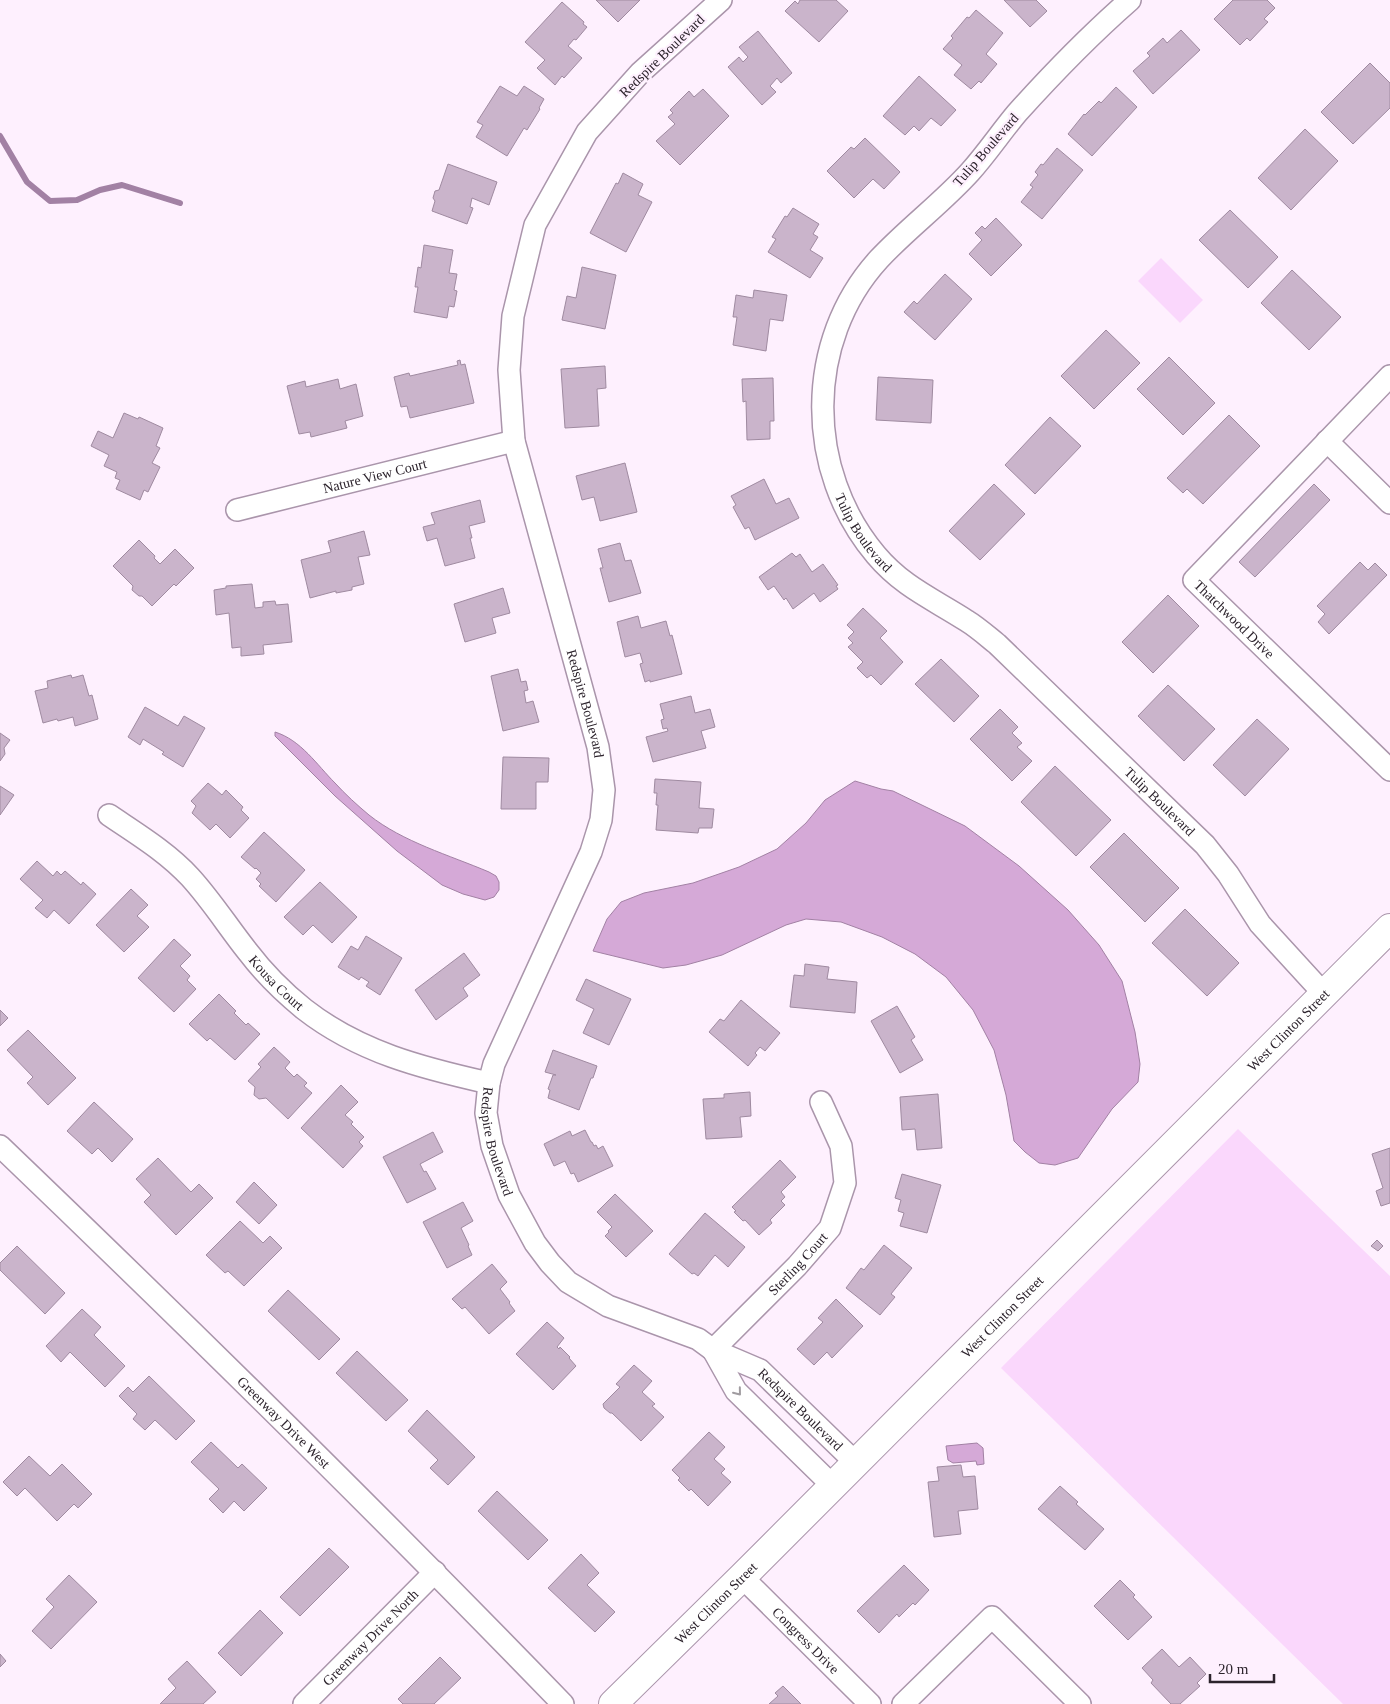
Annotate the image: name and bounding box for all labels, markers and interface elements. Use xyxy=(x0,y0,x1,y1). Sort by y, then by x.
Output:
street label: Redspire Boulevard xyxy=(617,12,707,100)
street label: Tulip Boulevard xyxy=(950,110,1022,190)
street label: Nature View Court xyxy=(321,456,428,496)
street label: Tulip Boulevard xyxy=(832,491,895,575)
street label: Thatchwood Drive xyxy=(1191,577,1277,661)
street label: Redspire Boulevard xyxy=(564,648,607,759)
street label: Tulip Boulevard xyxy=(1122,764,1198,839)
street label: Kousa Court xyxy=(246,952,307,1013)
street label: West Clinton Street xyxy=(1244,986,1332,1074)
street label: Redspire Boulevard xyxy=(478,1086,516,1198)
street label: Sterling Court xyxy=(765,1229,830,1298)
street label: West Clinton Street xyxy=(958,1273,1046,1361)
street label: Redspire Boulevard xyxy=(755,1365,846,1454)
street label: Greenway Drive West xyxy=(235,1373,333,1471)
one-way arrow xyxy=(733,1386,741,1395)
street label: West Clinton Street xyxy=(671,1559,760,1647)
street label: Greenway Drive North xyxy=(319,1586,421,1688)
street label: Congress Drive xyxy=(770,1604,842,1677)
scale bar xyxy=(1210,1652,1274,1684)
text: 20 m xyxy=(1218,1661,1249,1677)

